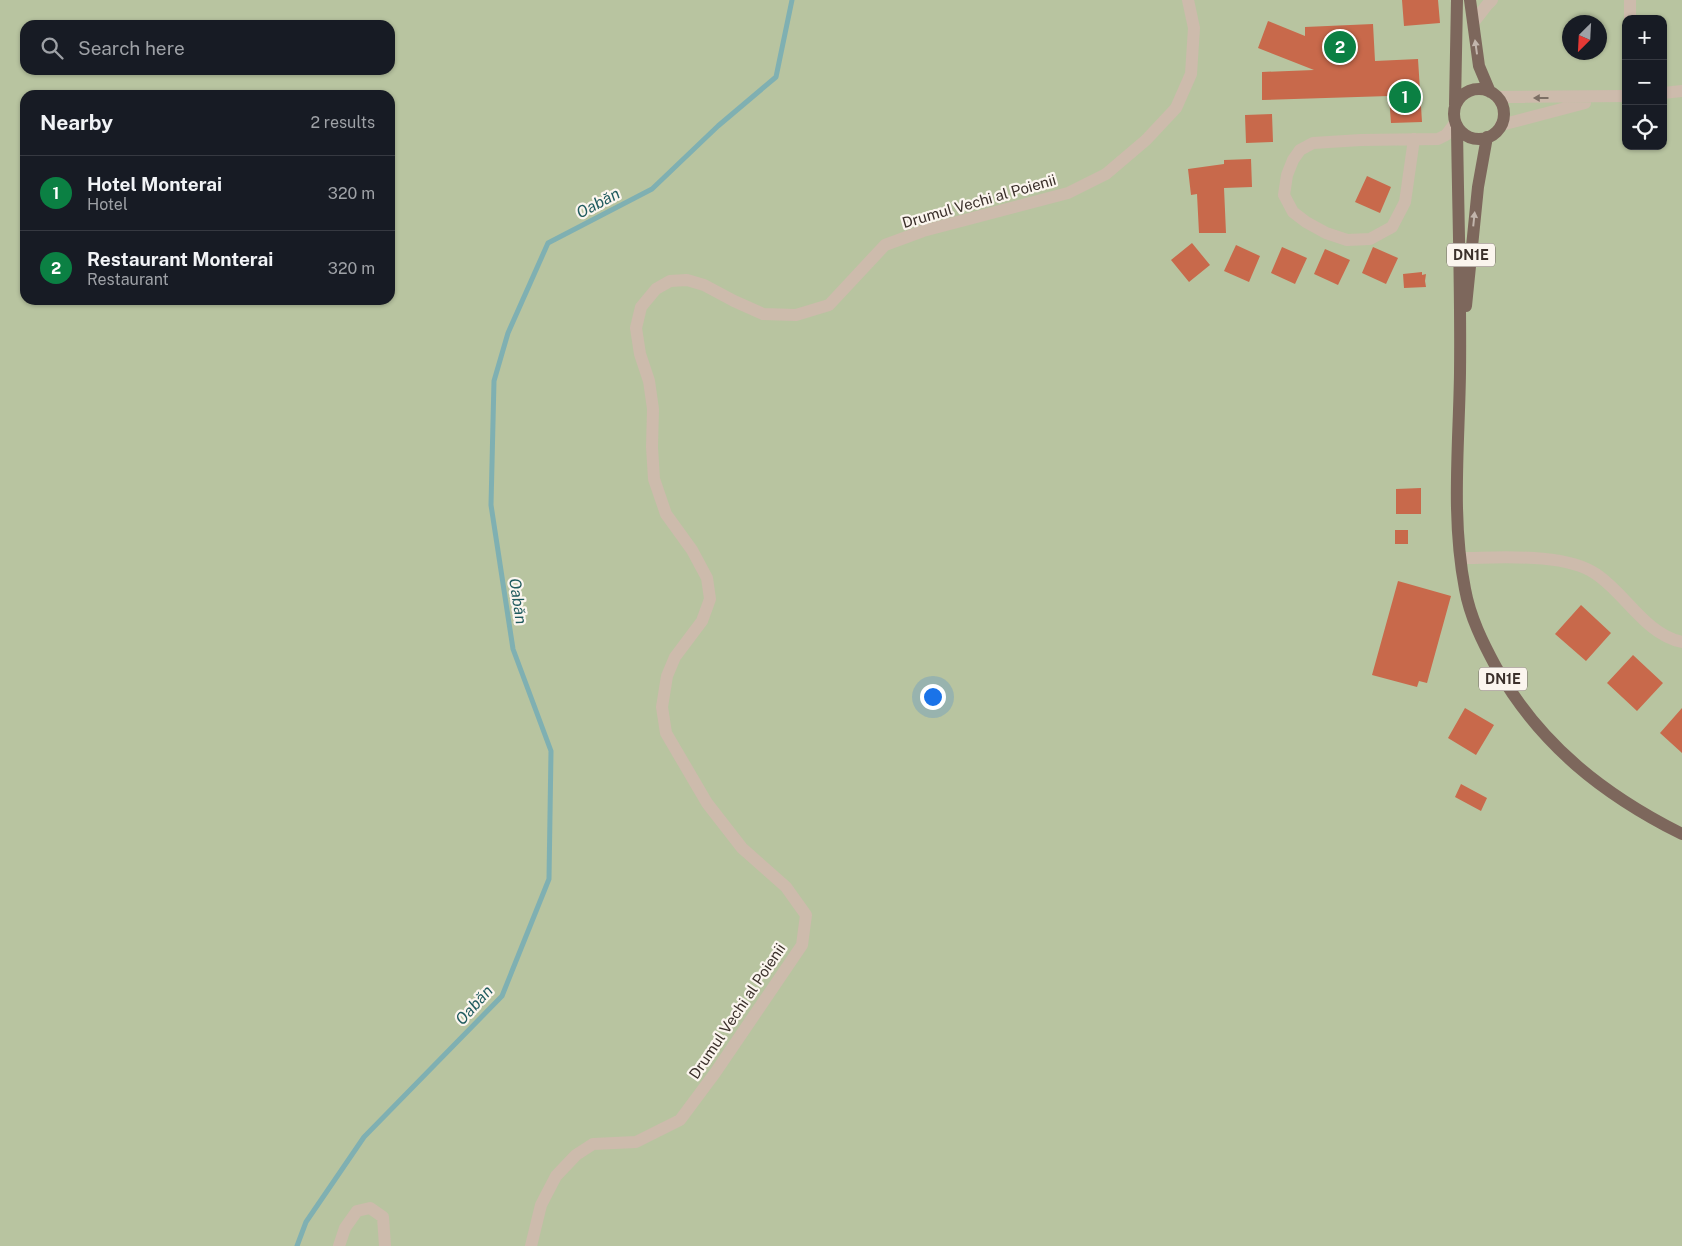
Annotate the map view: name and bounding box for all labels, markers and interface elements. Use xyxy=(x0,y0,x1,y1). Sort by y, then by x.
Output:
north arrow xyxy=(1562,15,1607,60)
map controls xyxy=(1622,15,1667,150)
button: + xyxy=(1622,15,1667,60)
search box xyxy=(20,20,395,75)
pin: 2 xyxy=(1324,28,1356,66)
icon: search xyxy=(38,34,66,62)
text: Search here xyxy=(78,37,185,59)
one-way arrow xyxy=(1472,39,1480,55)
button: − xyxy=(1622,60,1667,105)
pin: 1 xyxy=(1389,78,1421,116)
one-way arrow xyxy=(1533,94,1549,102)
button: locate xyxy=(1622,105,1667,150)
text: Nearby xyxy=(40,110,113,135)
text: 2 results xyxy=(310,113,375,132)
street label: Drumul Vechi al Poienii xyxy=(900,171,1058,231)
text: Hotel Monterai xyxy=(87,173,222,195)
text: 1 xyxy=(53,184,59,203)
text: 320 m xyxy=(328,184,375,203)
water label: Oabăn xyxy=(573,184,623,222)
text: Hotel xyxy=(87,195,128,214)
one-way arrow xyxy=(1471,211,1479,227)
road number: DN1E xyxy=(1447,244,1495,266)
text: Restaurant Monterai xyxy=(87,248,273,270)
text: 2 xyxy=(51,259,61,278)
text: 320 m xyxy=(328,259,375,278)
text: Restaurant xyxy=(87,270,169,289)
water label: Oabăn xyxy=(505,577,531,626)
road number: DN1E xyxy=(1479,668,1527,691)
your location xyxy=(920,684,946,710)
street label: Drumul Vechi al Poienii xyxy=(685,940,789,1082)
water label: Oabăn xyxy=(451,981,497,1029)

